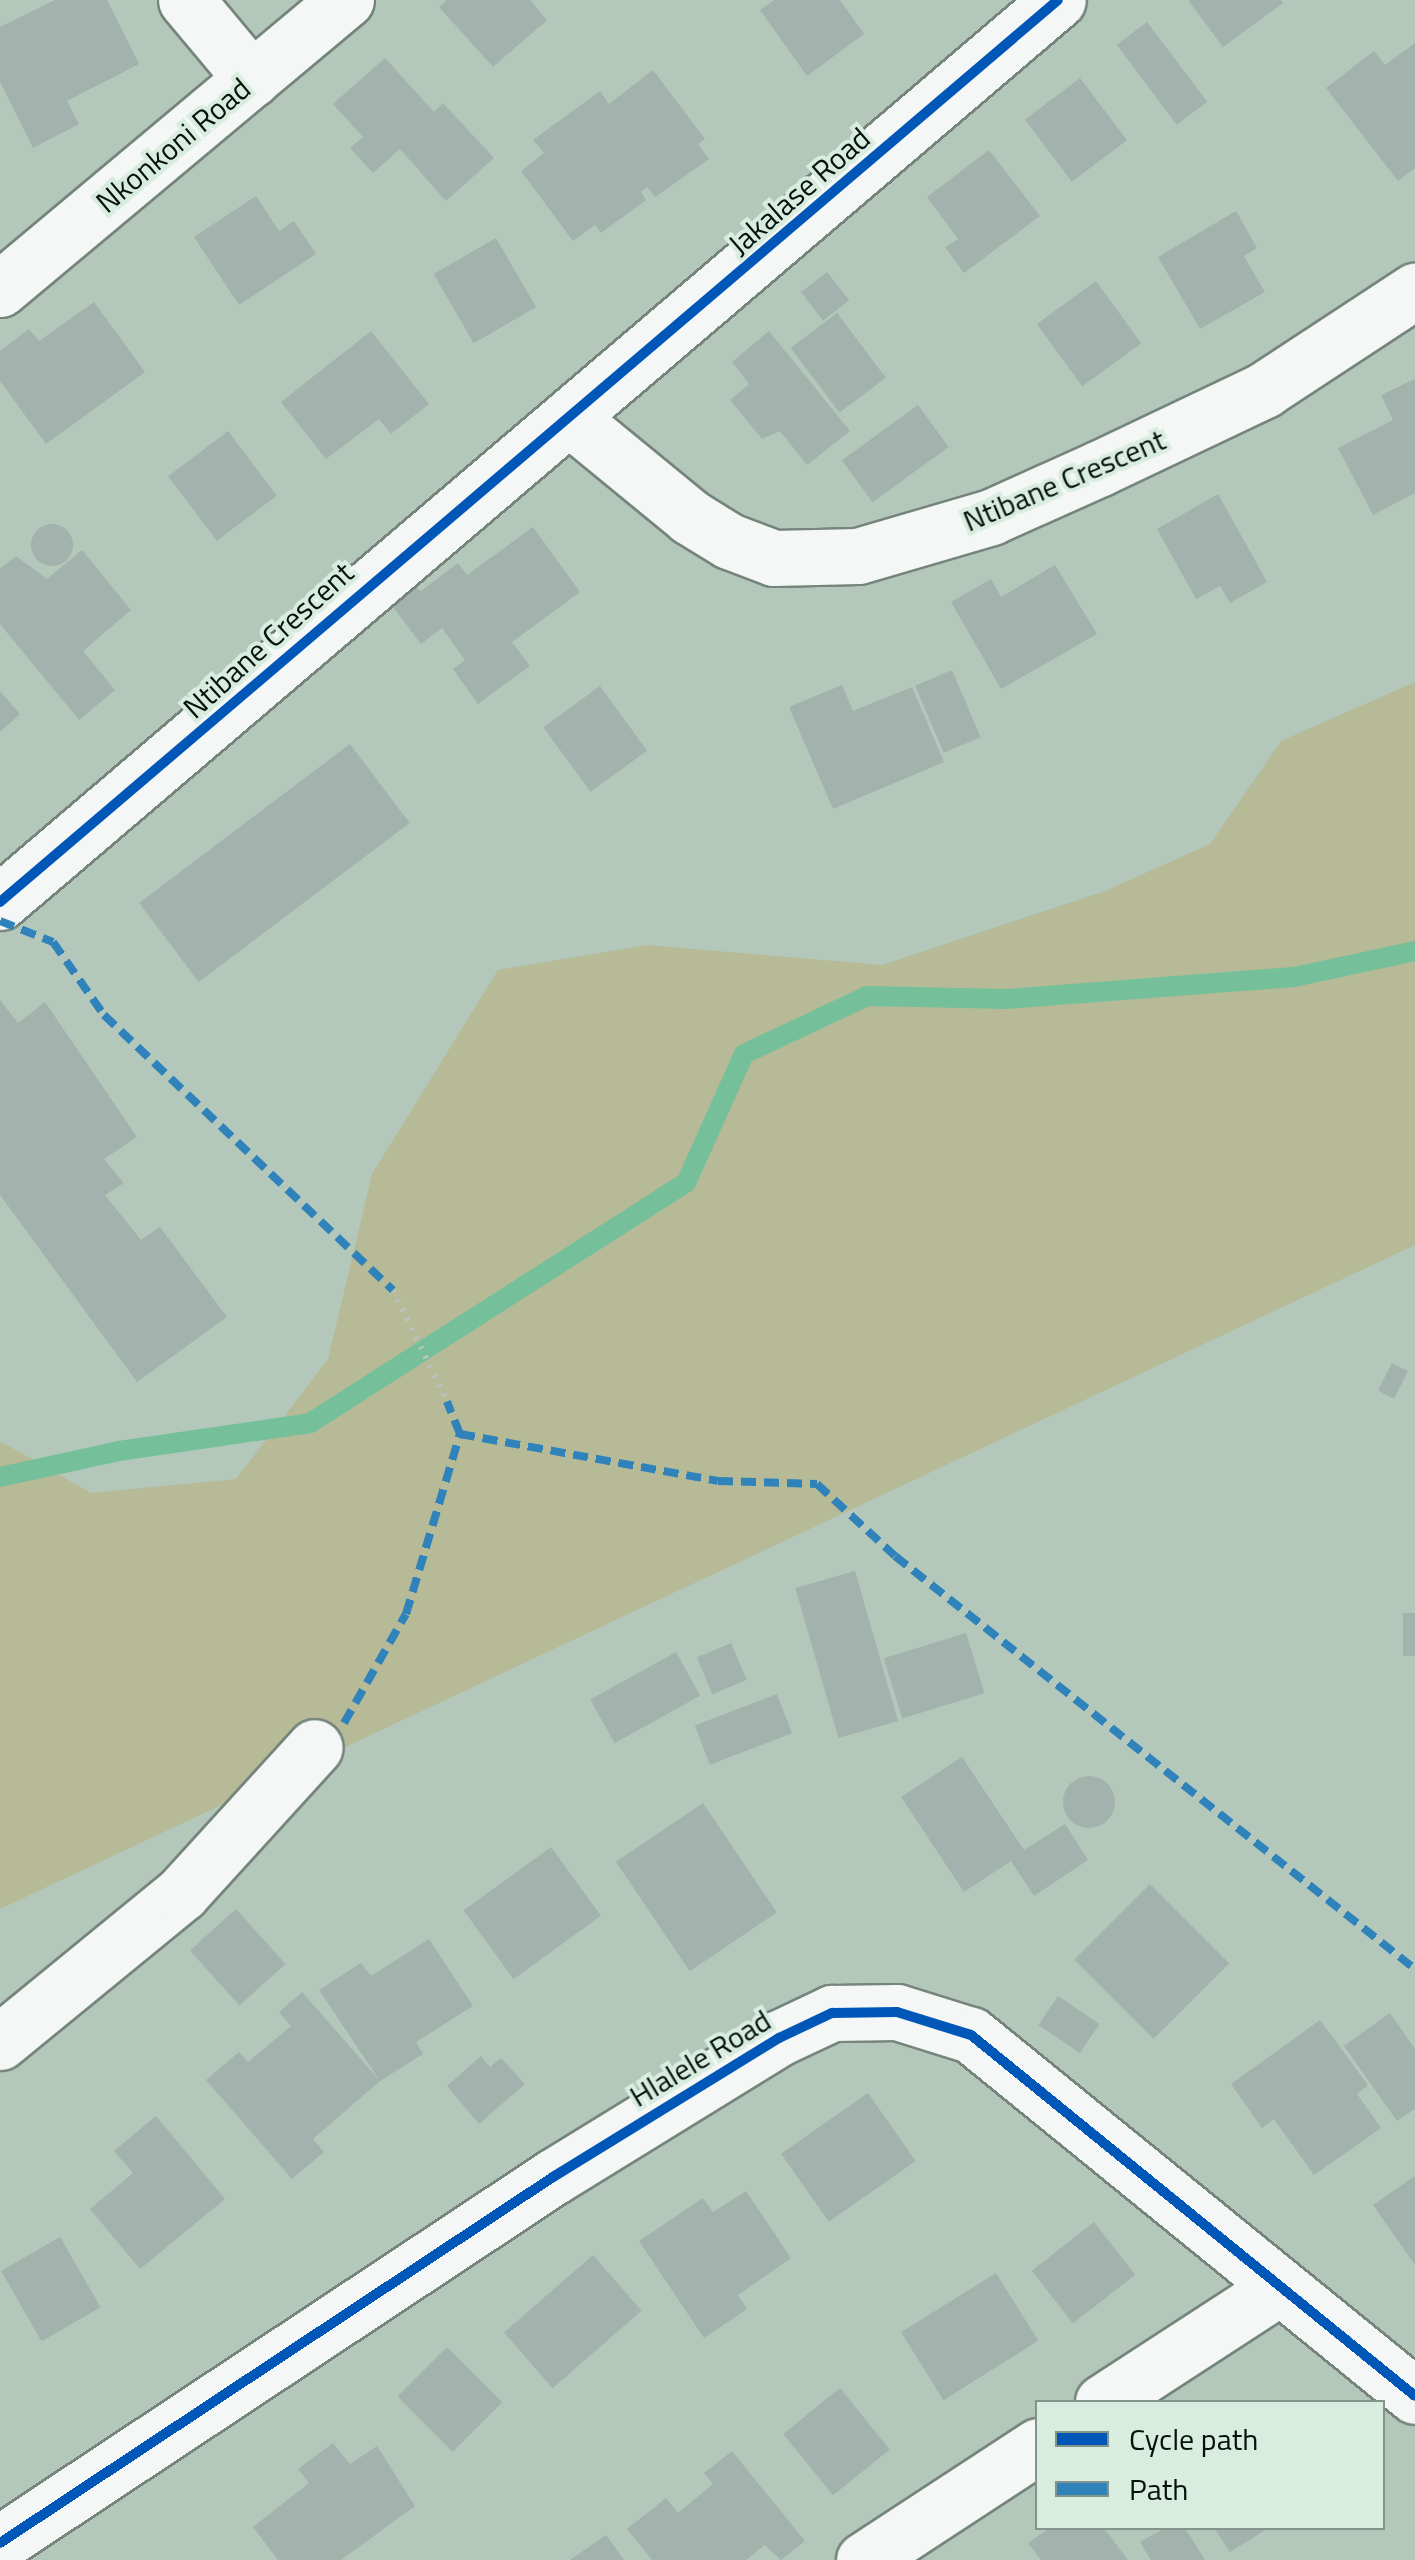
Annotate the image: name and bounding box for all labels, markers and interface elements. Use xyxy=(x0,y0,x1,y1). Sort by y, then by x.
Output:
street label: Nkonkoni Road xyxy=(89,70,257,220)
street label: Jakalase Road xyxy=(721,120,877,262)
street label: Ntibane Crescent xyxy=(958,421,1170,539)
street label: Ntibane Crescent xyxy=(176,554,360,726)
street label: Hlalele Road xyxy=(623,2002,777,2114)
legend xyxy=(1035,2400,1385,2530)
text: Cycle path xyxy=(1129,2416,1258,2462)
text: Path xyxy=(1129,2466,1188,2512)

